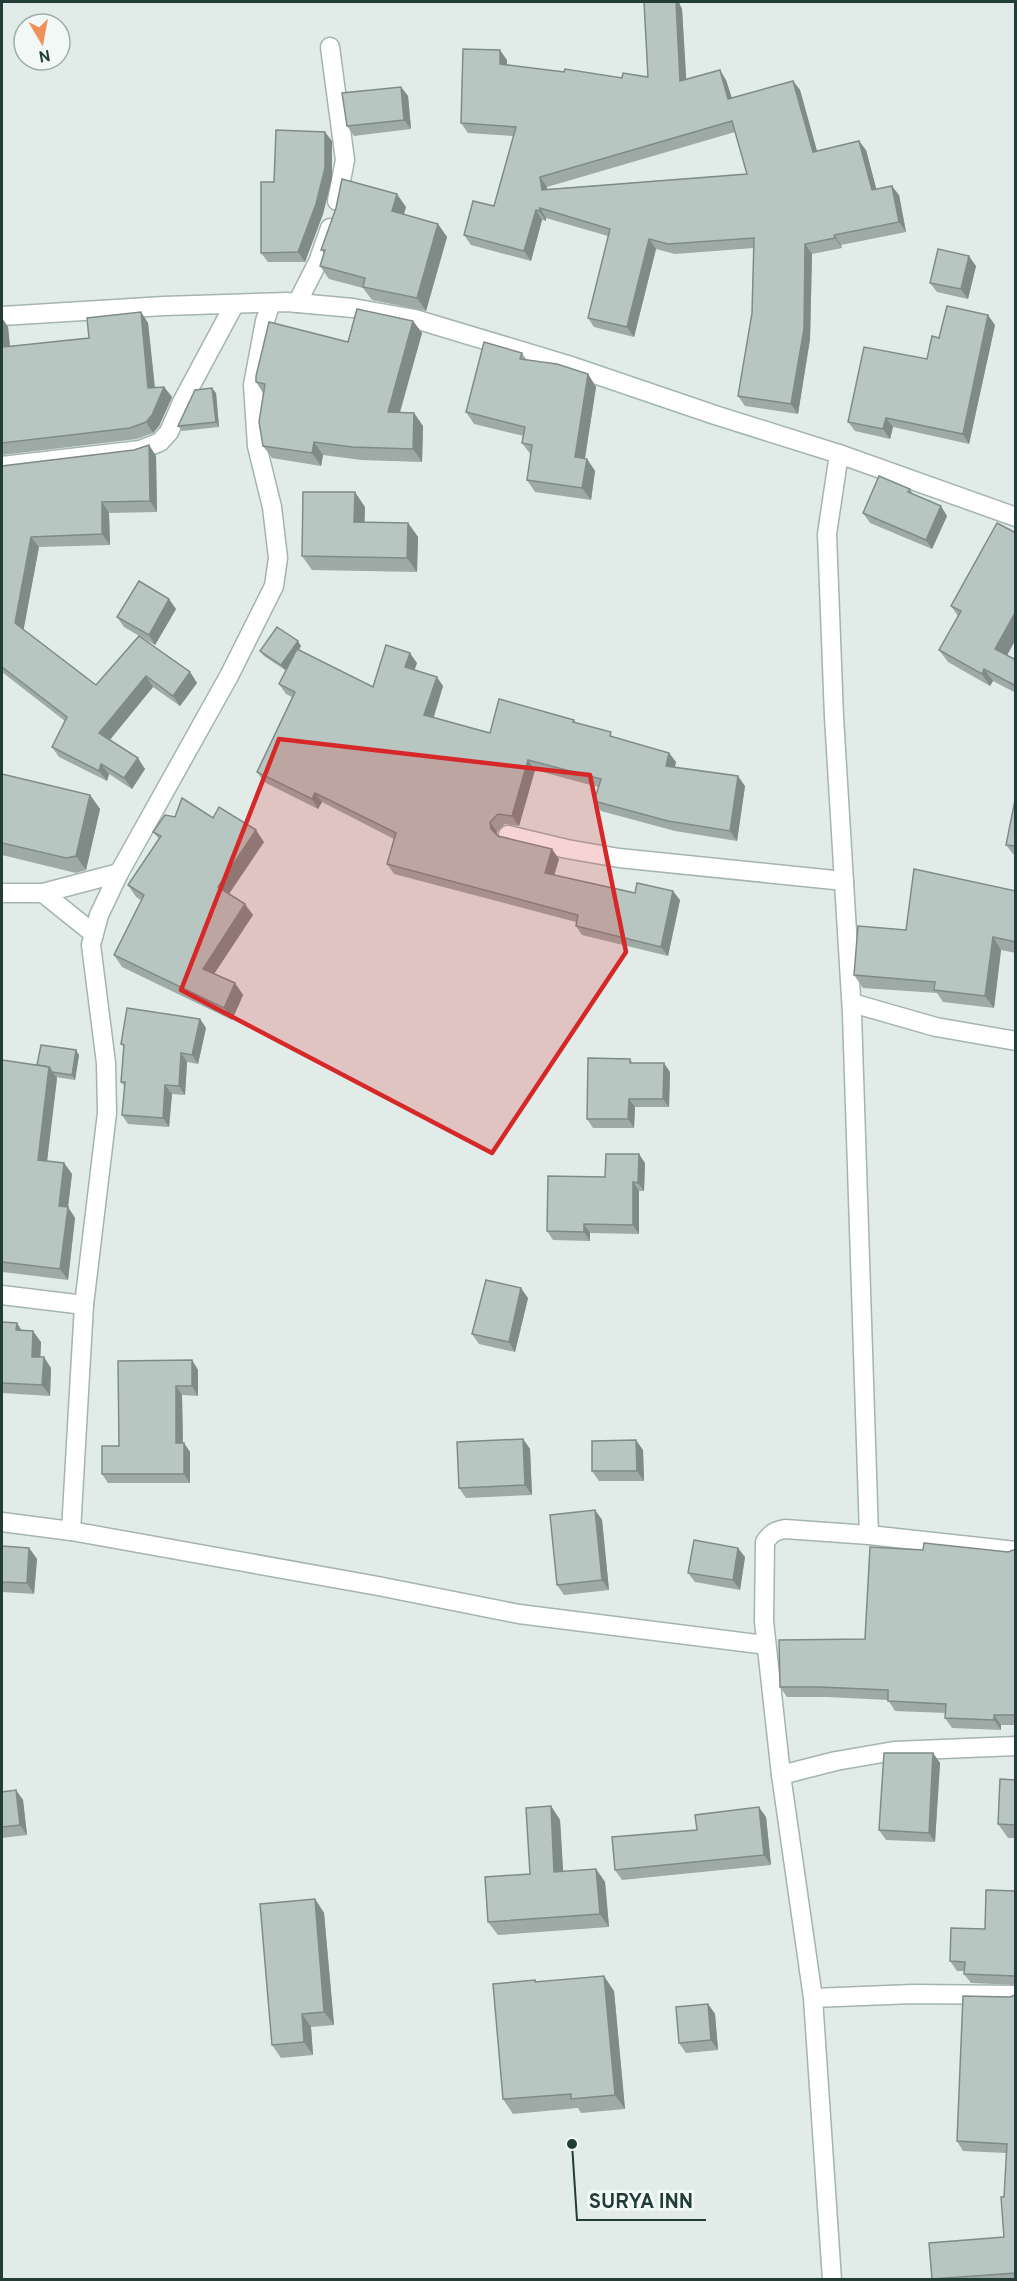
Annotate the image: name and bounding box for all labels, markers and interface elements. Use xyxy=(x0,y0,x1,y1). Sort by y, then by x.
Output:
north arrow xyxy=(12,12,72,72)
text: N xyxy=(37,44,52,66)
callout: SURYA INN xyxy=(577,2182,706,2220)
text: SURYA INN xyxy=(589,2190,693,2216)

